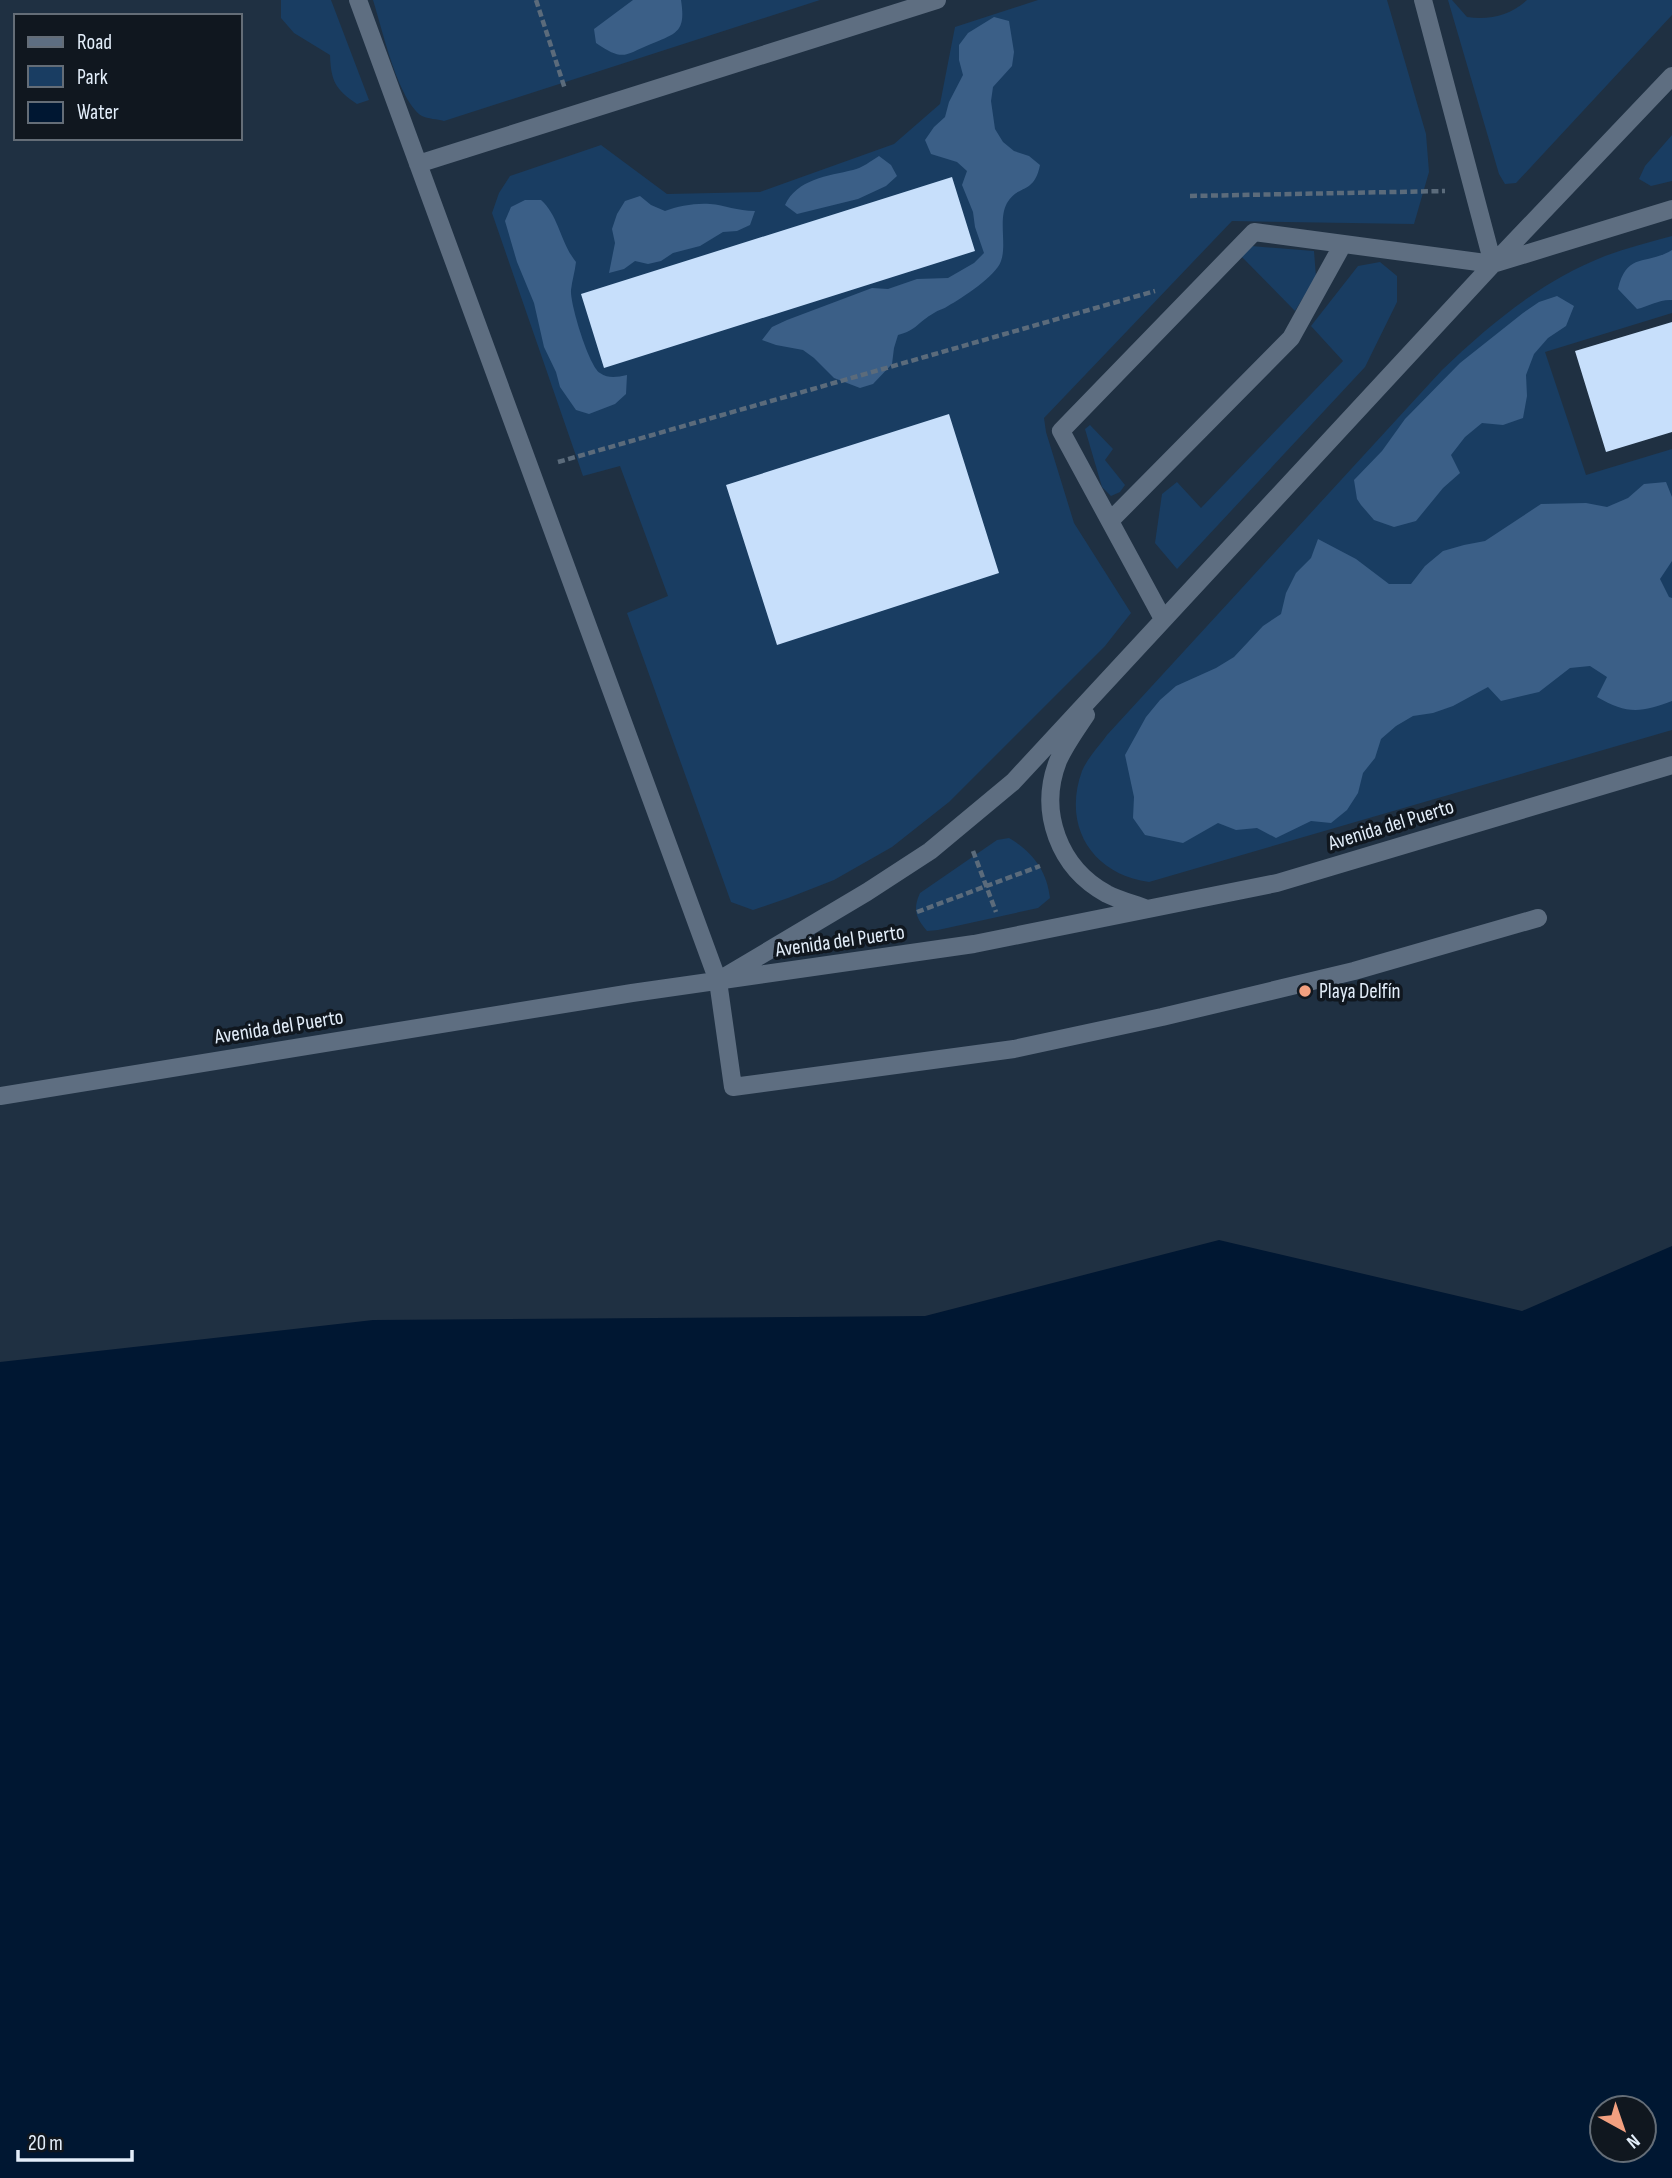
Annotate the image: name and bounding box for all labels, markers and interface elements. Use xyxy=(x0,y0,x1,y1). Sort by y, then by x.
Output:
legend xyxy=(14,14,242,140)
text: Road xyxy=(77,30,112,55)
text: Park xyxy=(77,65,108,90)
text: Water xyxy=(77,100,119,125)
street label: Avenida del Puerto xyxy=(1324,794,1457,856)
street label: Avenida del Puerto xyxy=(773,920,906,963)
place label: Playa Delfín xyxy=(1319,979,1401,1004)
marker: Playa Delfín xyxy=(1297,983,1313,999)
street label: Avenida del Puerto xyxy=(212,1004,345,1050)
north arrow xyxy=(1588,2094,1658,2164)
scale bar xyxy=(18,2118,131,2162)
text: N xyxy=(1622,2129,1644,2153)
text: 20 m xyxy=(28,2131,63,2156)

